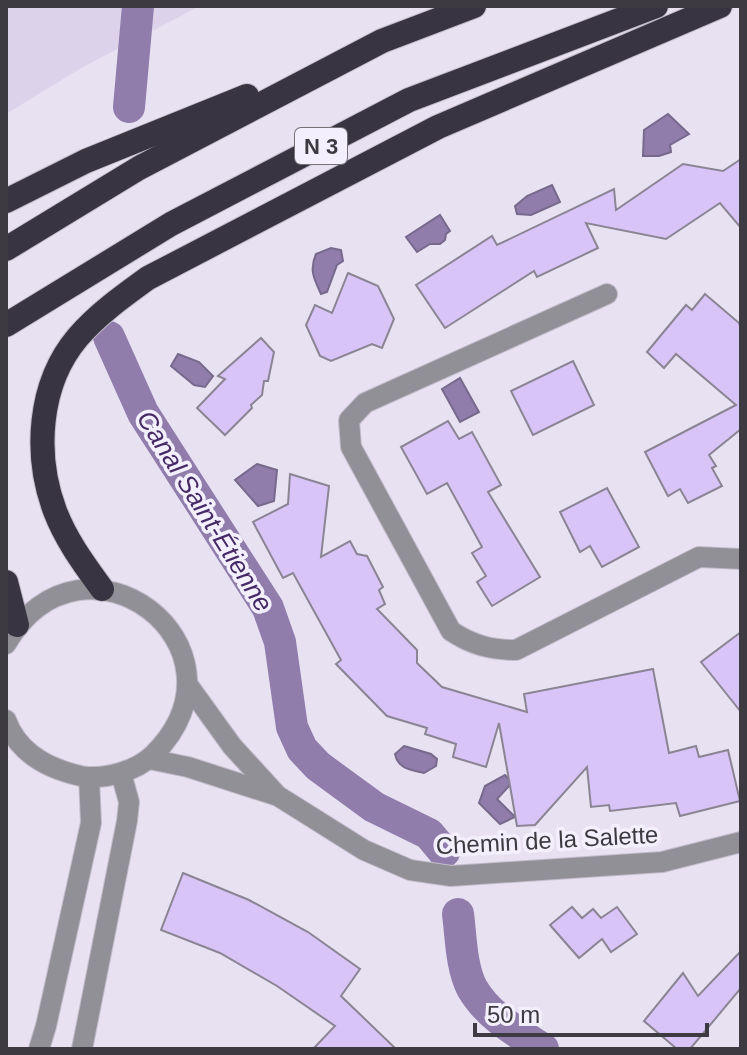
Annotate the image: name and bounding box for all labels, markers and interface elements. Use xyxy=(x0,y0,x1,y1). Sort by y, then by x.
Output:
road number: N 3 xyxy=(295,128,347,164)
water label: Canal Saint-Étienne xyxy=(131,405,279,617)
street label: Chemin de la Salette xyxy=(435,821,659,859)
scale bar xyxy=(475,987,707,1037)
text: 50 m xyxy=(487,1001,540,1028)

